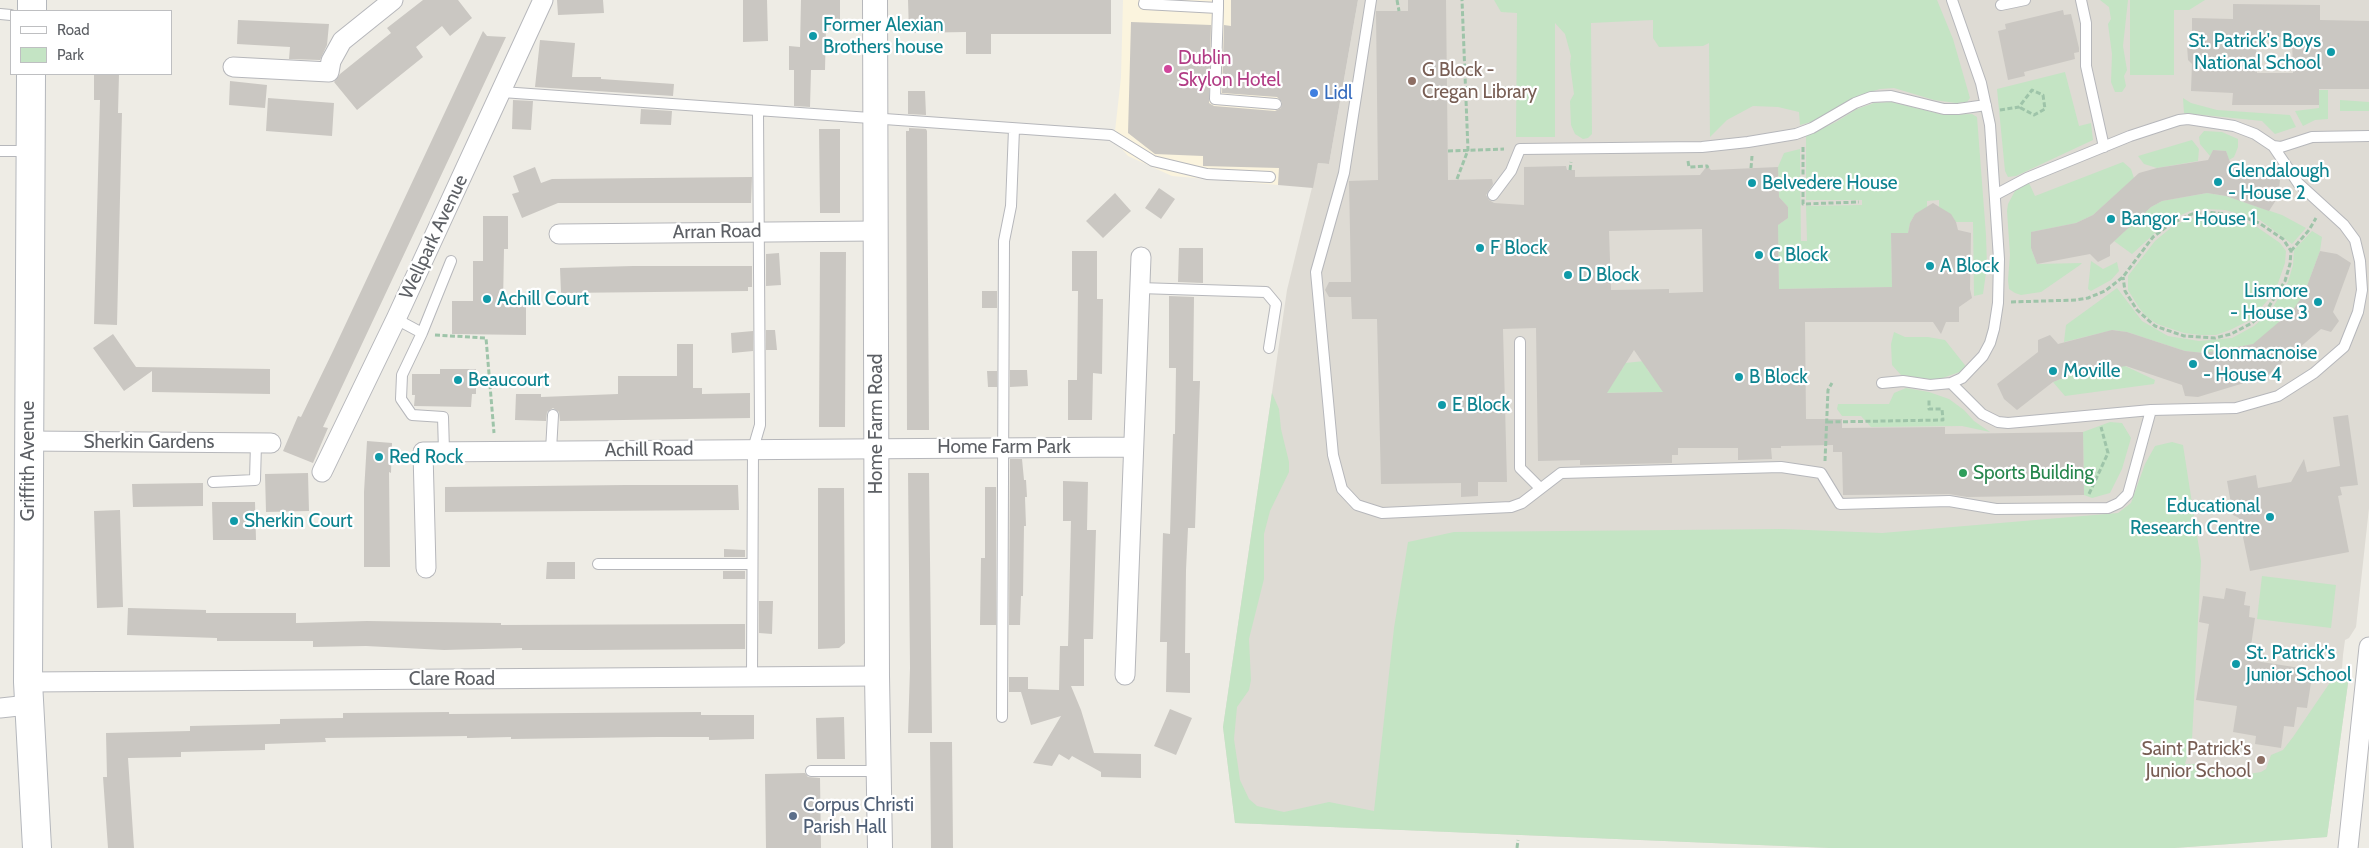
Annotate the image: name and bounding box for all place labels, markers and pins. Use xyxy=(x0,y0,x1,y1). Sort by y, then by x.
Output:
place label: Former Alexian Brothers house xyxy=(823,14,944,58)
marker: Former Alexian Brothers house xyxy=(807,30,819,42)
place label: St. Patrick's Boys National School xyxy=(2188,30,2321,74)
marker: St. Patrick's Boys National School xyxy=(2325,46,2337,58)
place label: Dublin Skylon Hotel xyxy=(1178,47,1281,91)
place label: G Block - Cregan Library xyxy=(1422,59,1537,103)
marker: Dublin Skylon Hotel xyxy=(1162,63,1174,75)
marker: G Block - Cregan Library xyxy=(1406,75,1418,87)
place label: Lidl xyxy=(1324,82,1353,104)
marker: Lidl xyxy=(1308,87,1320,99)
place label: Glendalough - House 2 xyxy=(2228,160,2330,204)
place label: Belvedere House xyxy=(1762,172,1898,194)
marker: Glendalough - House 2 xyxy=(2212,176,2224,188)
marker: Belvedere House xyxy=(1746,177,1758,189)
place label: Bangor - House 1 xyxy=(2121,208,2256,230)
marker: Bangor - House 1 xyxy=(2105,213,2117,225)
place label: F Block xyxy=(1490,237,1547,259)
marker: F Block xyxy=(1474,242,1486,254)
place label: C Block xyxy=(1769,244,1828,266)
marker: C Block xyxy=(1753,249,1765,261)
place label: A Block xyxy=(1940,255,1999,277)
marker: A Block xyxy=(1924,260,1936,272)
place label: D Block xyxy=(1578,264,1639,286)
marker: D Block xyxy=(1562,269,1574,281)
place label: Lismore - House 3 xyxy=(2230,280,2308,324)
place label: Achill Court xyxy=(497,288,589,310)
marker: Achill Court xyxy=(481,293,493,305)
marker: Lismore - House 3 xyxy=(2312,296,2324,308)
place label: Clonmacnoise - House 4 xyxy=(2203,342,2317,386)
marker: Clonmacnoise - House 4 xyxy=(2187,358,2199,370)
place label: Moville xyxy=(2063,360,2120,382)
marker: Moville xyxy=(2047,365,2059,377)
place label: B Block xyxy=(1749,366,1808,388)
place label: Beaucourt xyxy=(468,369,549,391)
marker: B Block xyxy=(1733,371,1745,383)
marker: Beaucourt xyxy=(452,374,464,386)
place label: E Block xyxy=(1452,394,1510,416)
marker: E Block xyxy=(1436,399,1448,411)
place label: Red Rock xyxy=(389,446,463,468)
marker: Red Rock xyxy=(373,451,385,463)
place label: Sports Building xyxy=(1973,462,2094,484)
marker: Sports Building xyxy=(1957,467,1969,479)
place label: Educational Research Centre xyxy=(2130,495,2260,539)
place label: Sherkin Court xyxy=(244,510,353,532)
marker: Educational Research Centre xyxy=(2264,511,2276,523)
marker: Sherkin Court xyxy=(228,515,240,527)
place label: St. Patrick's Junior School xyxy=(2246,642,2351,686)
marker: St. Patrick's Junior School xyxy=(2230,658,2242,670)
place label: Saint Patrick's Junior School xyxy=(2142,738,2251,782)
marker: Saint Patrick's Junior School xyxy=(2255,754,2267,766)
place label: Corpus Christi Parish Hall xyxy=(803,794,914,838)
marker: Corpus Christi Parish Hall xyxy=(787,810,799,822)

